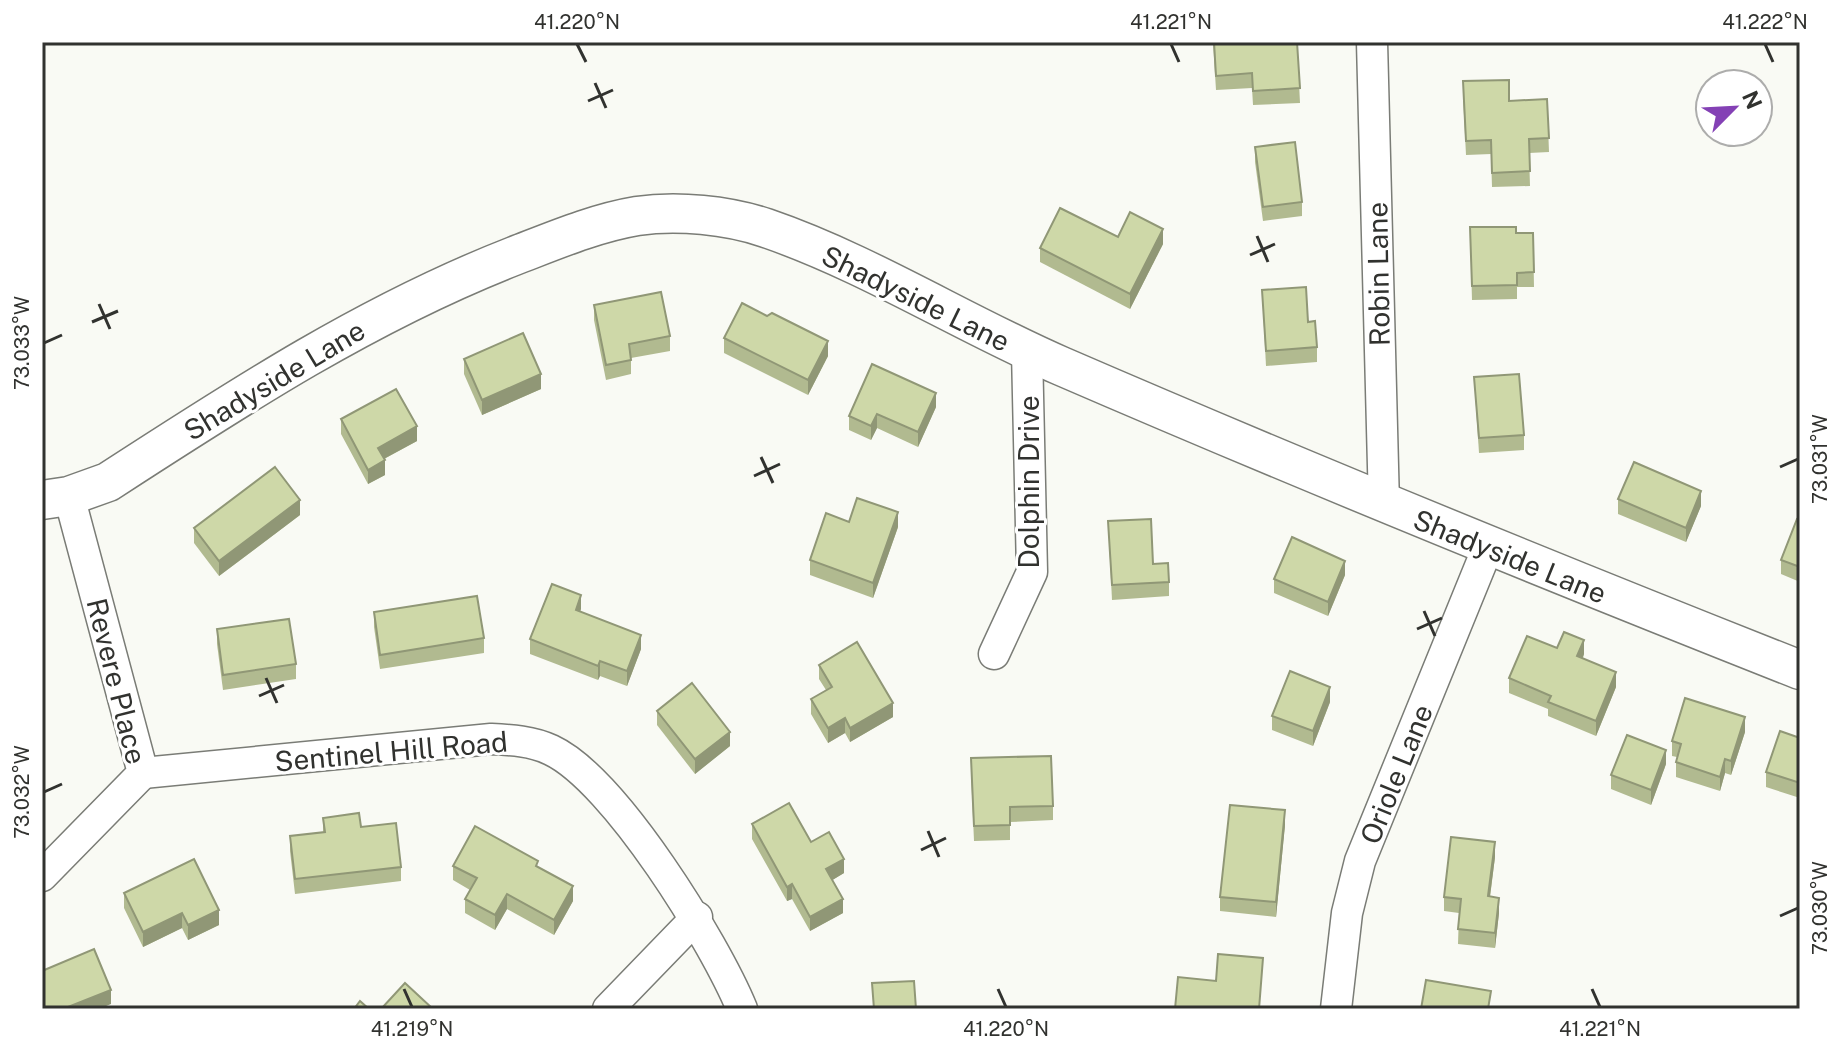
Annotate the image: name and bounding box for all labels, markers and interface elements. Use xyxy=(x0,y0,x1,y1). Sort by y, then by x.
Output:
text: 41.220°N xyxy=(534,10,620,34)
text: 41.221°N xyxy=(1130,10,1212,34)
text: 41.222°N xyxy=(1722,10,1808,34)
north arrow xyxy=(1694,68,1774,148)
text: N xyxy=(1737,87,1768,113)
street label: Robin Lane xyxy=(1360,202,1396,346)
street label: Shadyside Lane xyxy=(817,238,1015,358)
text: 73.033°W xyxy=(10,296,34,390)
street label: Shadyside Lane xyxy=(178,313,370,447)
street label: Dolphin Drive xyxy=(1012,395,1045,569)
text: 73.031°W xyxy=(1808,414,1832,504)
street label: Shadyside Lane xyxy=(1409,502,1611,610)
street label: Revere Place xyxy=(80,595,154,767)
street label: Oriole Lane xyxy=(1353,699,1439,849)
street label: Sentinel Hill Road xyxy=(273,724,509,778)
text: 73.032°W xyxy=(10,745,34,839)
text: 73.030°W xyxy=(1808,861,1832,955)
text: 41.219°N xyxy=(371,1017,453,1041)
text: 41.220°N xyxy=(963,1017,1049,1041)
text: 41.221°N xyxy=(1559,1017,1641,1041)

